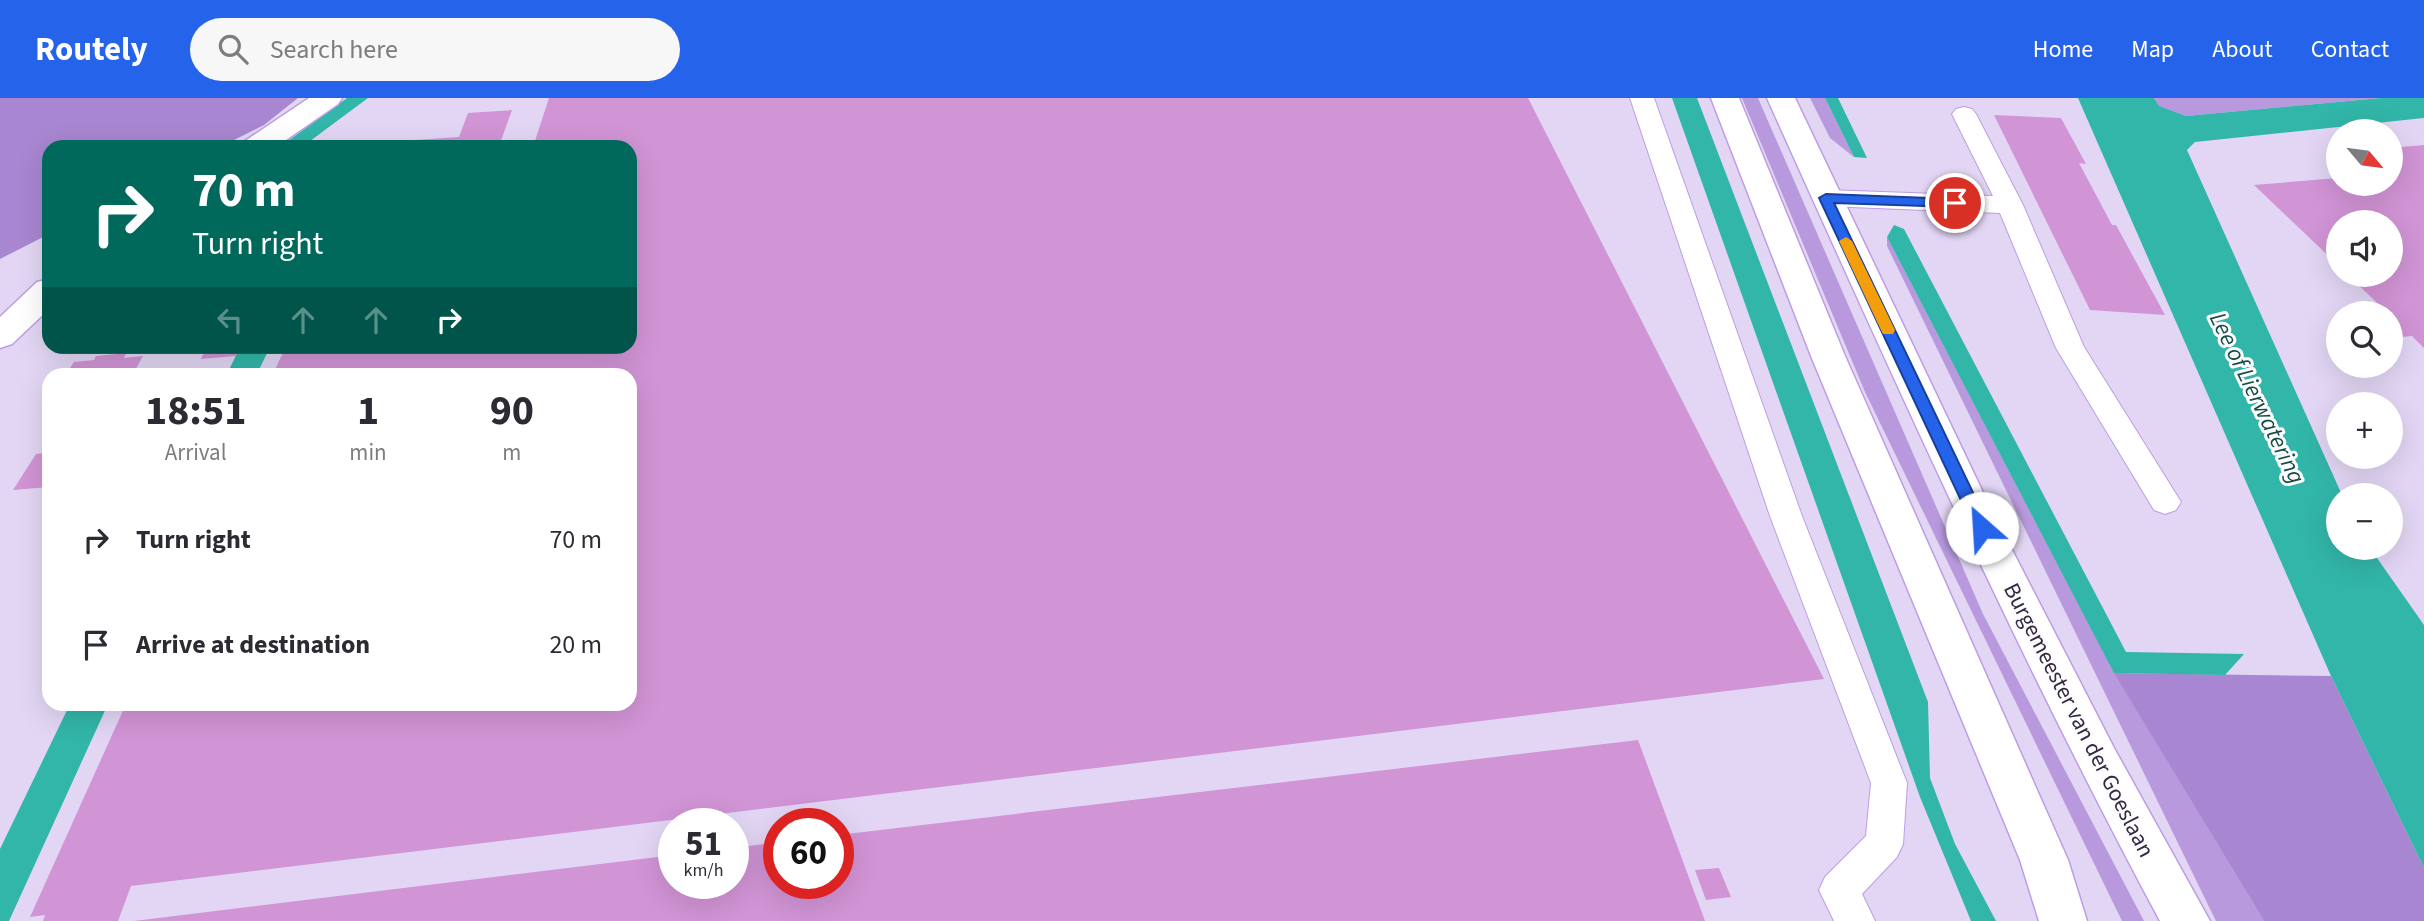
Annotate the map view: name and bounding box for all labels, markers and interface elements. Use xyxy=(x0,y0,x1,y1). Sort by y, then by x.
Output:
search box xyxy=(190,18,680,81)
text: Routely xyxy=(35,26,148,73)
icon: search xyxy=(214,30,252,68)
text: Search here xyxy=(270,31,398,68)
text: Home xyxy=(2033,32,2093,67)
text: Map xyxy=(2131,32,2174,67)
text: About xyxy=(2212,32,2273,67)
text: Contact xyxy=(2311,32,2389,67)
north arrow xyxy=(2326,119,2403,196)
map controls xyxy=(2326,119,2403,560)
text: 70 m xyxy=(192,156,296,226)
icon: right xyxy=(77,168,168,259)
pin xyxy=(1925,173,1985,233)
icon: arrive xyxy=(1936,184,1974,222)
button: sound xyxy=(2326,210,2403,287)
text: Turn right xyxy=(192,221,323,267)
icon: left xyxy=(211,301,249,339)
icon: ahead xyxy=(284,301,322,339)
icon: ahead xyxy=(357,301,395,339)
icon: right xyxy=(430,301,468,339)
button: search xyxy=(2326,301,2403,378)
water label: Lee of Lierwatering xyxy=(2200,306,2314,490)
text: 18:51 xyxy=(145,381,246,441)
text: 1 xyxy=(357,381,379,441)
text: 90 xyxy=(490,381,534,441)
button: + xyxy=(2326,392,2403,469)
text: Arrival xyxy=(165,436,227,469)
text: min xyxy=(349,436,387,469)
text: m xyxy=(502,436,521,469)
button: − xyxy=(2326,483,2403,560)
position arrow xyxy=(1945,491,2019,565)
icon: right xyxy=(77,521,115,559)
text: Turn right xyxy=(136,521,251,558)
text: 70 m xyxy=(549,521,602,558)
street label: Burgemeester van der Goeslaan xyxy=(1995,577,2163,863)
icon: arrive xyxy=(77,626,115,664)
text: Arrive at destination xyxy=(136,626,370,663)
text: 20 m xyxy=(549,626,602,663)
speed limit sign: 60 xyxy=(763,808,854,899)
text: 51 xyxy=(685,819,722,869)
text: km/h xyxy=(684,858,723,883)

